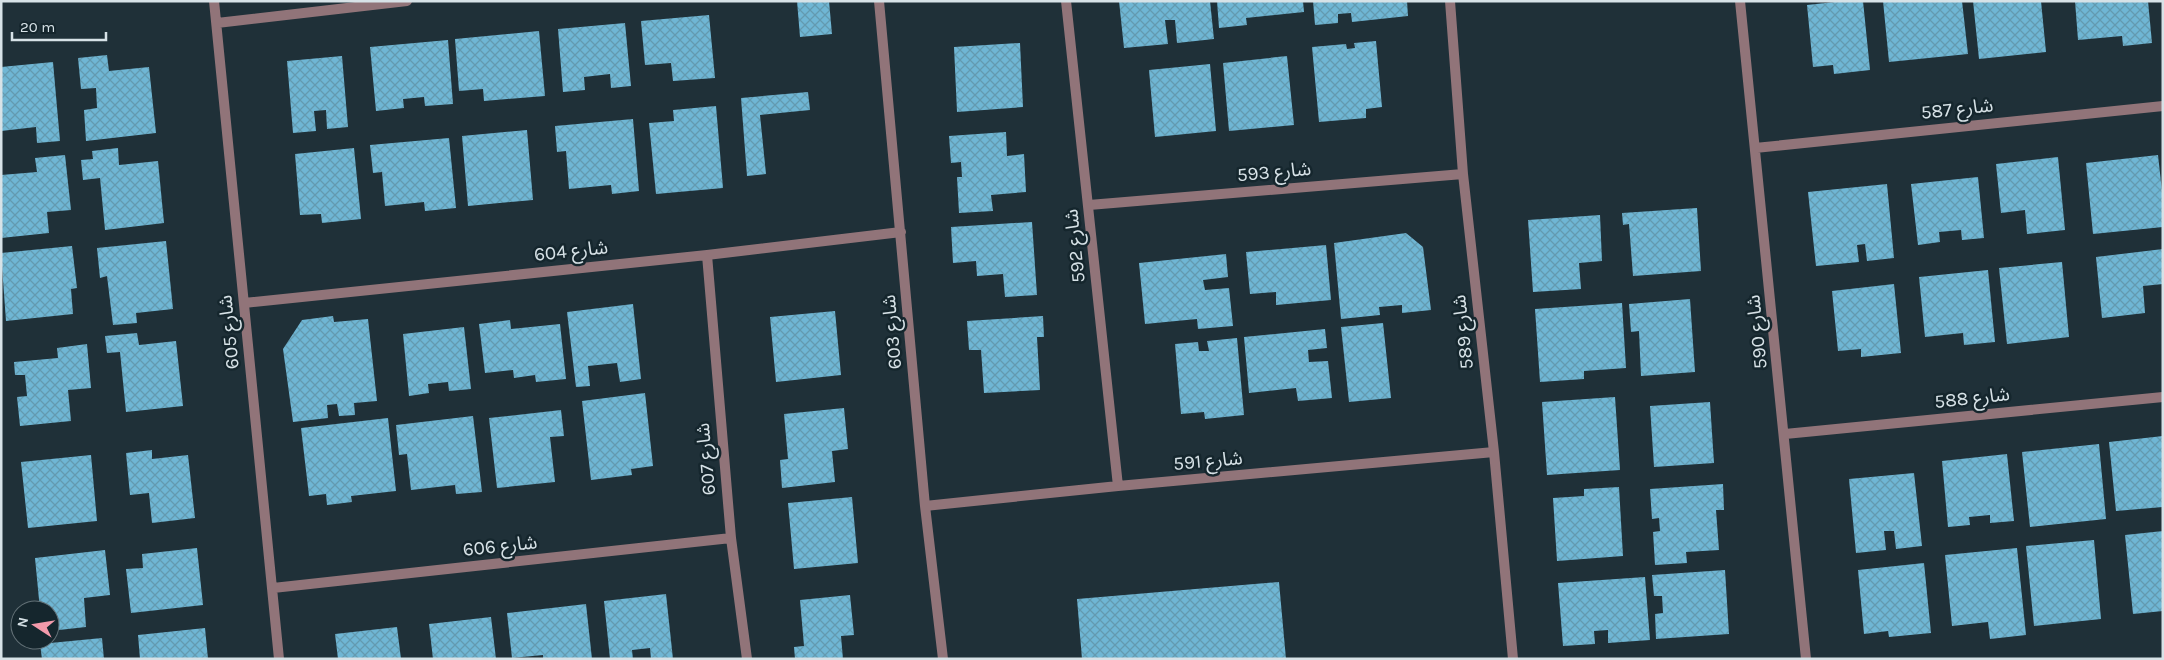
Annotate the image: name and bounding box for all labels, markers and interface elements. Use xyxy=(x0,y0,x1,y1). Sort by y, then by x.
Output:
scale bar xyxy=(12,10,106,42)
text: 20 m xyxy=(20,18,55,36)
street label: شارع 587 xyxy=(1920,94,1995,126)
street label: شارع 593 xyxy=(1236,158,1312,188)
street label: شارع 592 xyxy=(1060,208,1092,284)
street label: شارع 604 xyxy=(533,236,609,268)
street label: شارع 589 xyxy=(1448,293,1480,370)
street label: شارع 605 xyxy=(214,294,246,370)
street label: شارع 603 xyxy=(878,294,908,370)
street label: شارع 590 xyxy=(1742,294,1774,370)
street label: شارع 588 xyxy=(1933,383,2011,415)
street label: شارع 607 xyxy=(692,422,722,496)
street label: شارع 591 xyxy=(1172,447,1244,477)
street label: شارع 606 xyxy=(462,531,538,563)
north arrow xyxy=(10,600,60,650)
text: N xyxy=(13,616,32,629)

